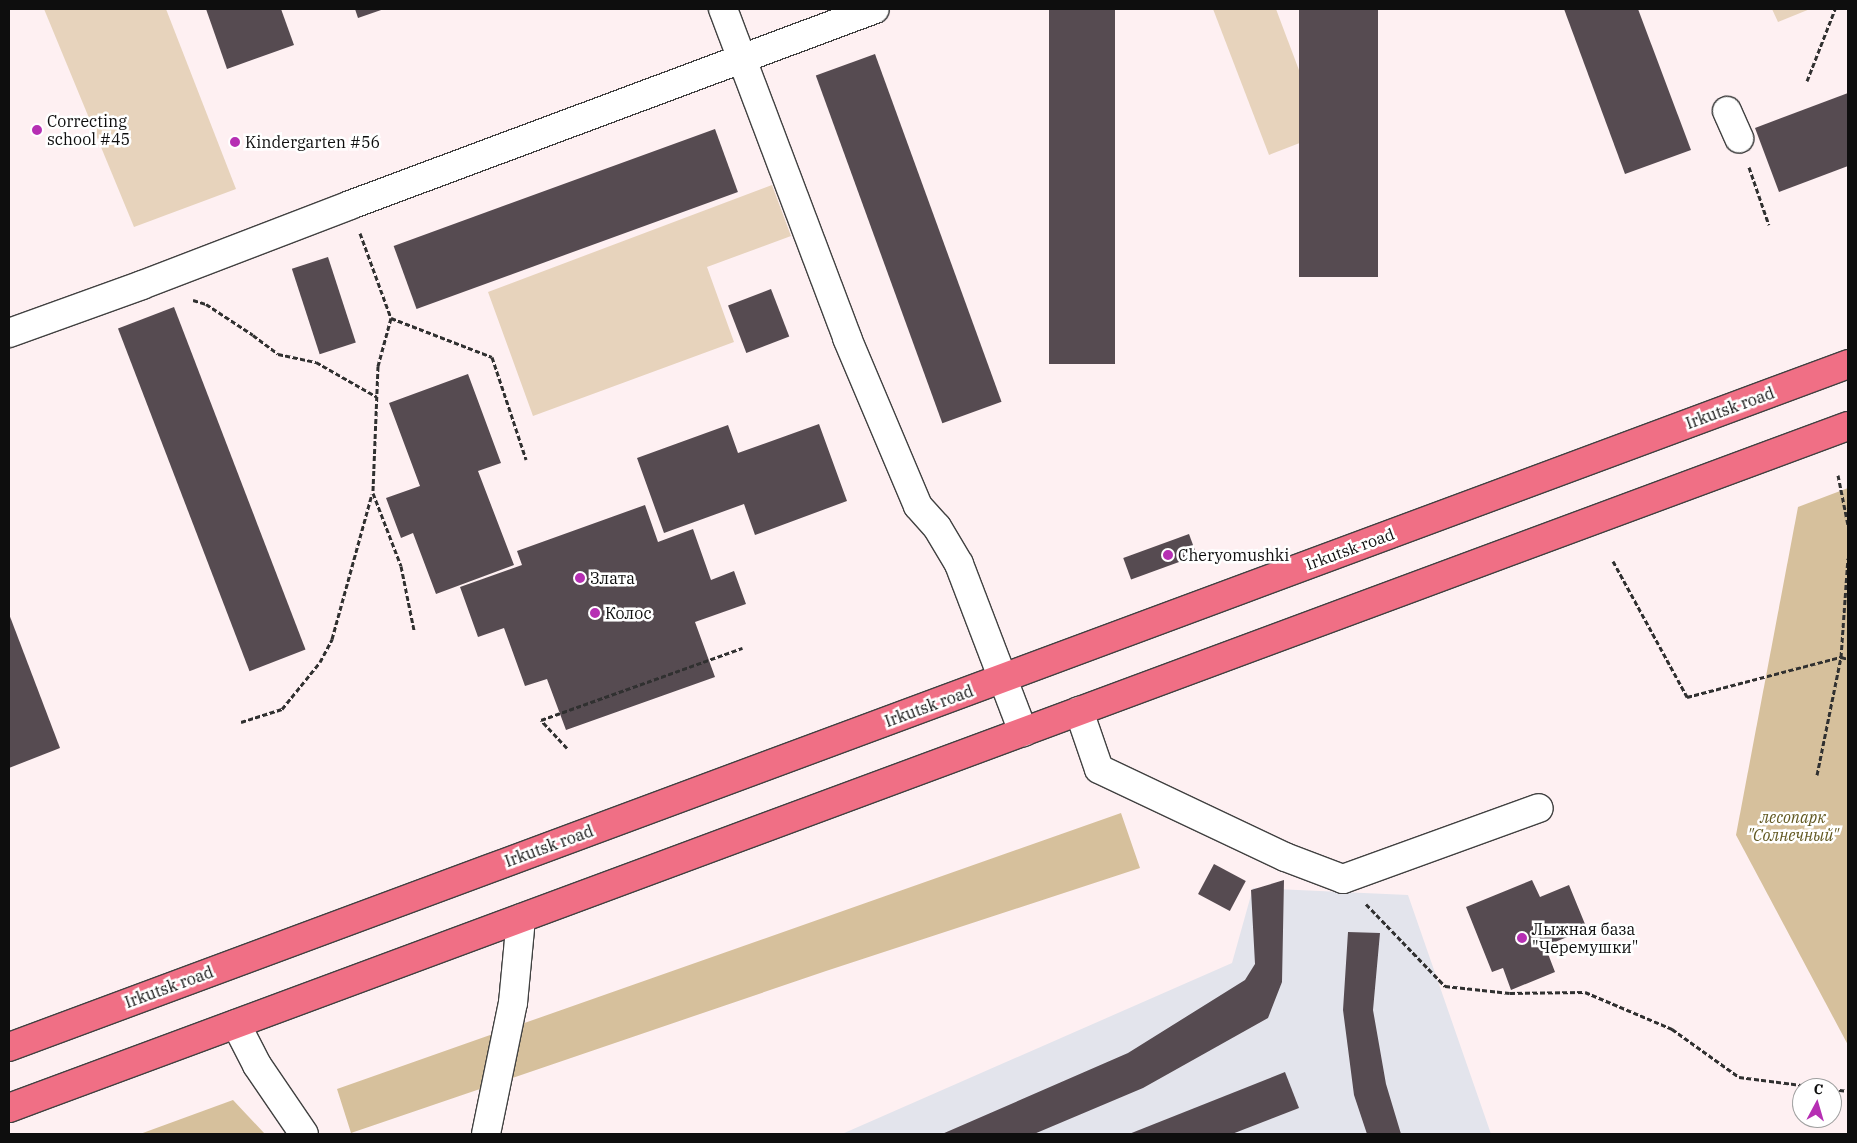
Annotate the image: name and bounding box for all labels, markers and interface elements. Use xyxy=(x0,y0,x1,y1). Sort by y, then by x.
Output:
place label: Correcting school #45 xyxy=(47,111,130,149)
marker: Correcting school #45 xyxy=(31,124,43,136)
place label: Kindergarten #56 xyxy=(245,132,380,152)
marker: Kindergarten #56 xyxy=(229,136,241,148)
street label: Irkutsk road xyxy=(1683,383,1777,433)
street label: Irkutsk road xyxy=(1303,524,1397,574)
place label: Cheryomushki xyxy=(1178,545,1289,565)
marker: Cheryomushki xyxy=(1162,549,1174,561)
place label: Злата xyxy=(590,568,635,588)
marker: Злата xyxy=(574,572,586,584)
place label: Колос xyxy=(605,603,652,623)
marker: Колос xyxy=(589,607,601,619)
street label: Irkutsk road xyxy=(882,681,976,731)
park label: лесопарк "Солнечный" xyxy=(1747,807,1839,845)
street label: Irkutsk road xyxy=(502,821,596,871)
place label: Лыжная база "Черемушки" xyxy=(1532,919,1638,957)
marker: Лыжная база "Черемушки" xyxy=(1516,932,1528,944)
street label: Irkutsk road xyxy=(122,962,216,1012)
north arrow xyxy=(1792,1078,1842,1128)
text: С xyxy=(1813,1080,1824,1099)

